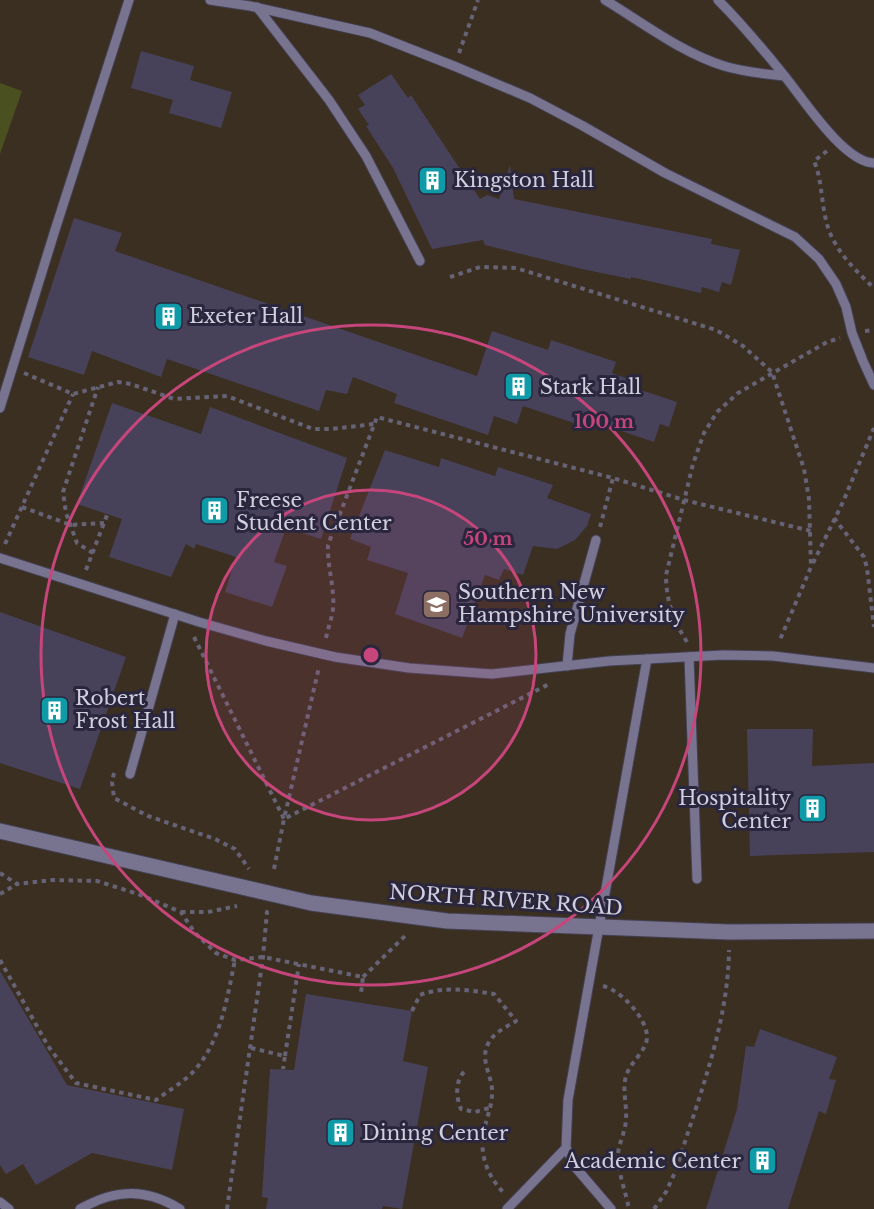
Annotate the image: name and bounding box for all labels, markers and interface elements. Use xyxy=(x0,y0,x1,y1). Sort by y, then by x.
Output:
building icon: Kingston Hall xyxy=(417,164,449,196)
place label: Kingston Hall xyxy=(454,168,594,192)
building icon: Exeter Hall xyxy=(152,300,184,332)
place label: Exeter Hall xyxy=(189,304,303,328)
building icon: Stark Hall xyxy=(503,371,535,403)
place label: Stark Hall xyxy=(540,375,641,399)
text: 100 m xyxy=(574,411,634,433)
place label: Freese Student Center xyxy=(236,488,392,535)
building icon: Freese Student Center xyxy=(199,495,231,527)
text: 50 m xyxy=(464,528,513,550)
place label: Southern New Hampshire University xyxy=(458,580,685,627)
school or university icon: Southern New Hampshire University xyxy=(421,588,453,620)
centre of rings xyxy=(361,645,381,665)
place label: Robert Frost Hall xyxy=(75,686,176,733)
building icon: Robert Frost Hall xyxy=(38,694,70,726)
place label: Hospitality Center xyxy=(678,786,791,833)
building icon: Hospitality Center xyxy=(796,793,828,825)
street label: NORTH RIVER ROAD xyxy=(388,880,624,920)
building icon: Dining Center xyxy=(325,1117,357,1149)
place label: Dining Center xyxy=(362,1121,509,1145)
building icon: Academic Center xyxy=(746,1145,778,1177)
place label: Academic Center xyxy=(564,1149,741,1173)

